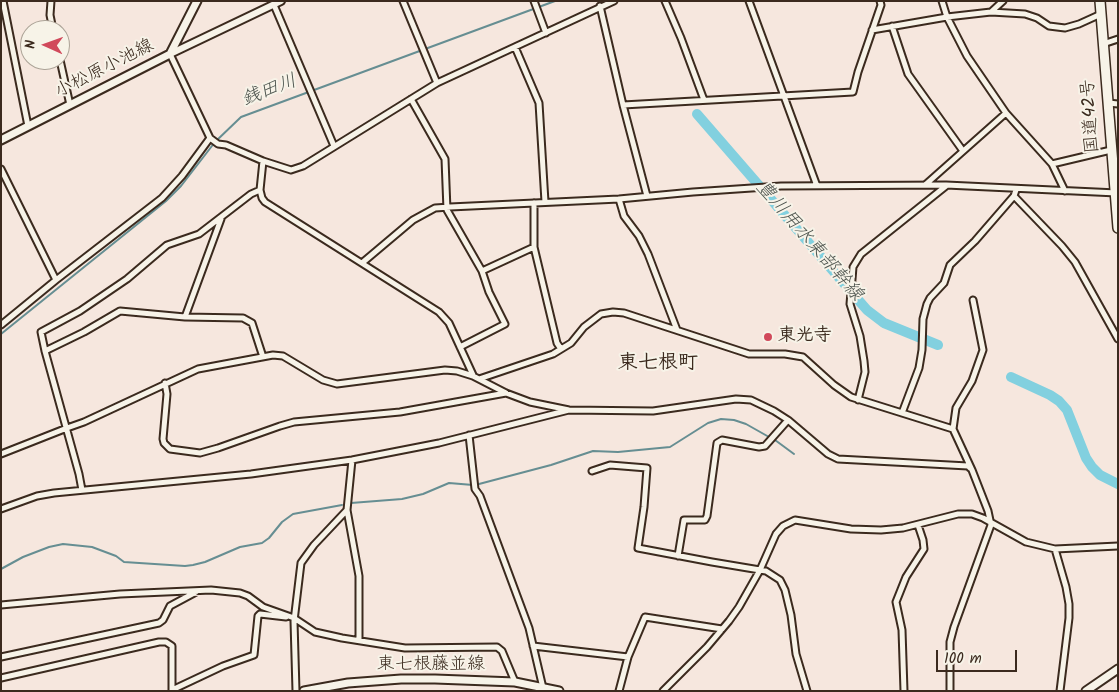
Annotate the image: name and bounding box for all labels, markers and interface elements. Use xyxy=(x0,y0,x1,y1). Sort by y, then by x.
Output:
north arrow xyxy=(20,20,70,70)
street label: 小松原小池線 xyxy=(52,36,158,104)
text: N xyxy=(20,40,42,49)
water label: 銭田川 xyxy=(239,71,301,113)
street label: 国道42号 xyxy=(1079,78,1105,154)
water label: 豊川用水東部幹線 xyxy=(750,177,866,307)
place label: 東光寺 xyxy=(778,326,832,348)
marker: 東光寺 xyxy=(762,331,774,343)
district label: 東七根町 xyxy=(618,353,698,377)
scale bar xyxy=(939,640,1020,672)
text: 100 m xyxy=(944,647,982,671)
street label: 東七根藤並線 xyxy=(377,655,485,677)

